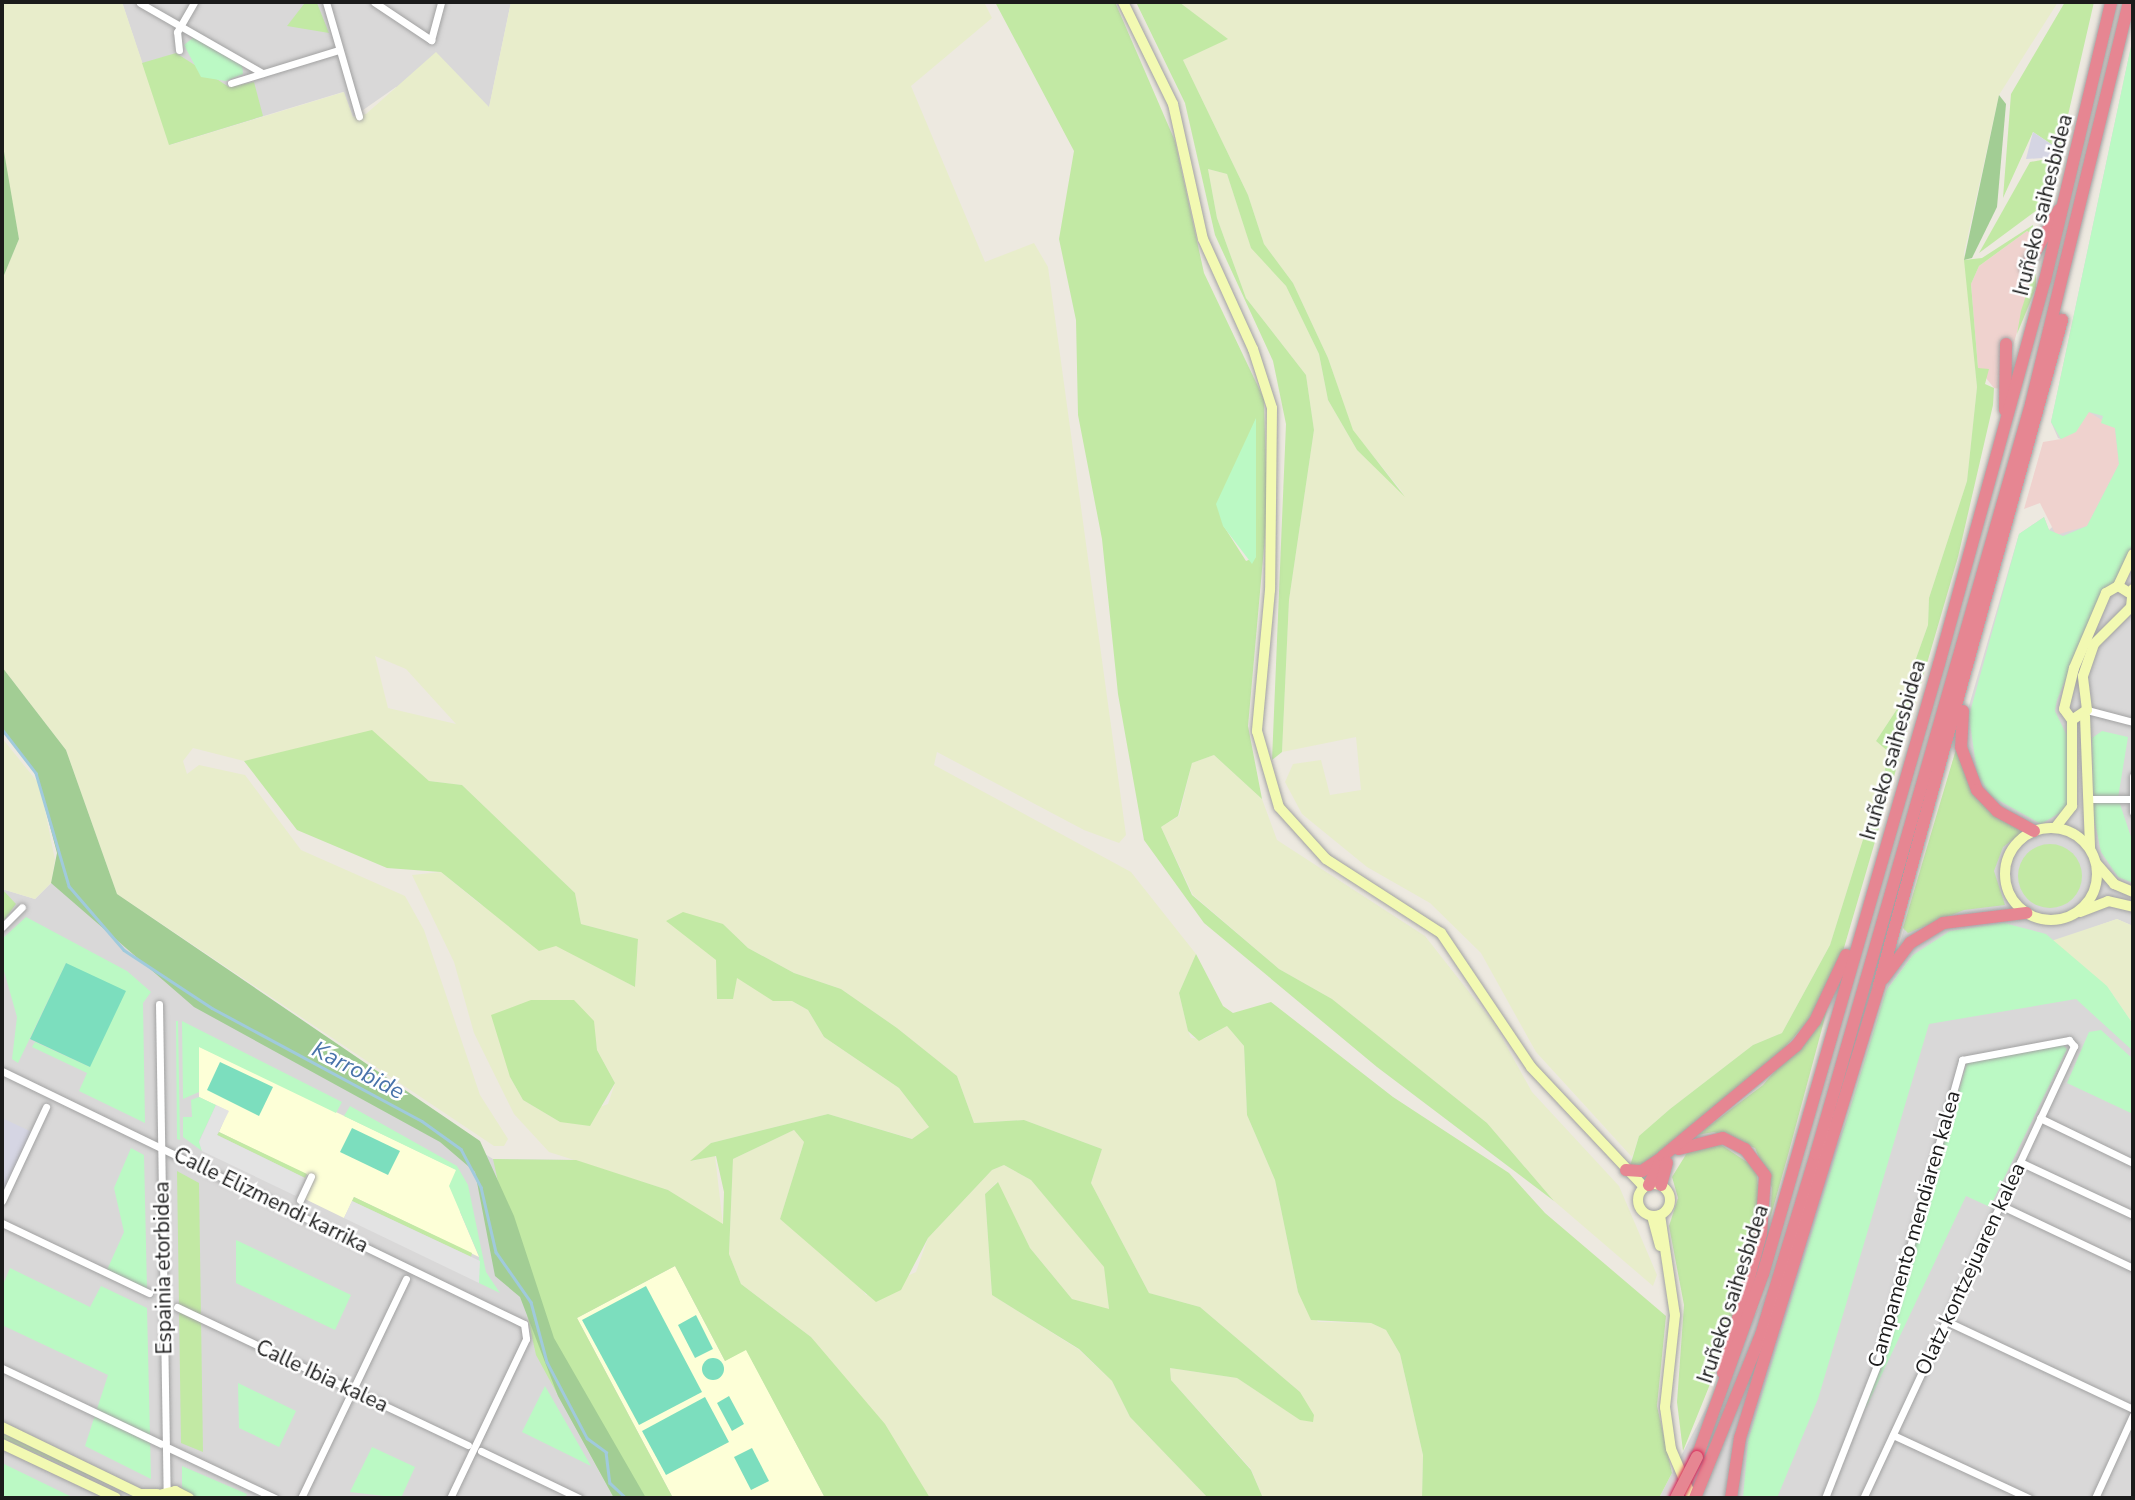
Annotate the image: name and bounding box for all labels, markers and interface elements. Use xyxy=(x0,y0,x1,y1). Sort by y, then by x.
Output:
street label: Iruñeko saihesbidea xyxy=(2008,112,2078,298)
street label: Iruñeko saihesbidea xyxy=(1855,657,1931,843)
water label: Karrobide xyxy=(307,1036,409,1106)
street label: Campamento mendiaren kalea xyxy=(1862,1088,1966,1370)
street label: Calle Elizmendi karrika xyxy=(170,1142,372,1258)
street label: Olatz kontzejuaren kalea xyxy=(1910,1159,2030,1379)
street label: Espainia etorbidea xyxy=(149,1181,177,1355)
street label: Iruñeko saihesbidea xyxy=(1692,1202,1774,1386)
street label: Calle Ibia kalea xyxy=(252,1334,392,1418)

